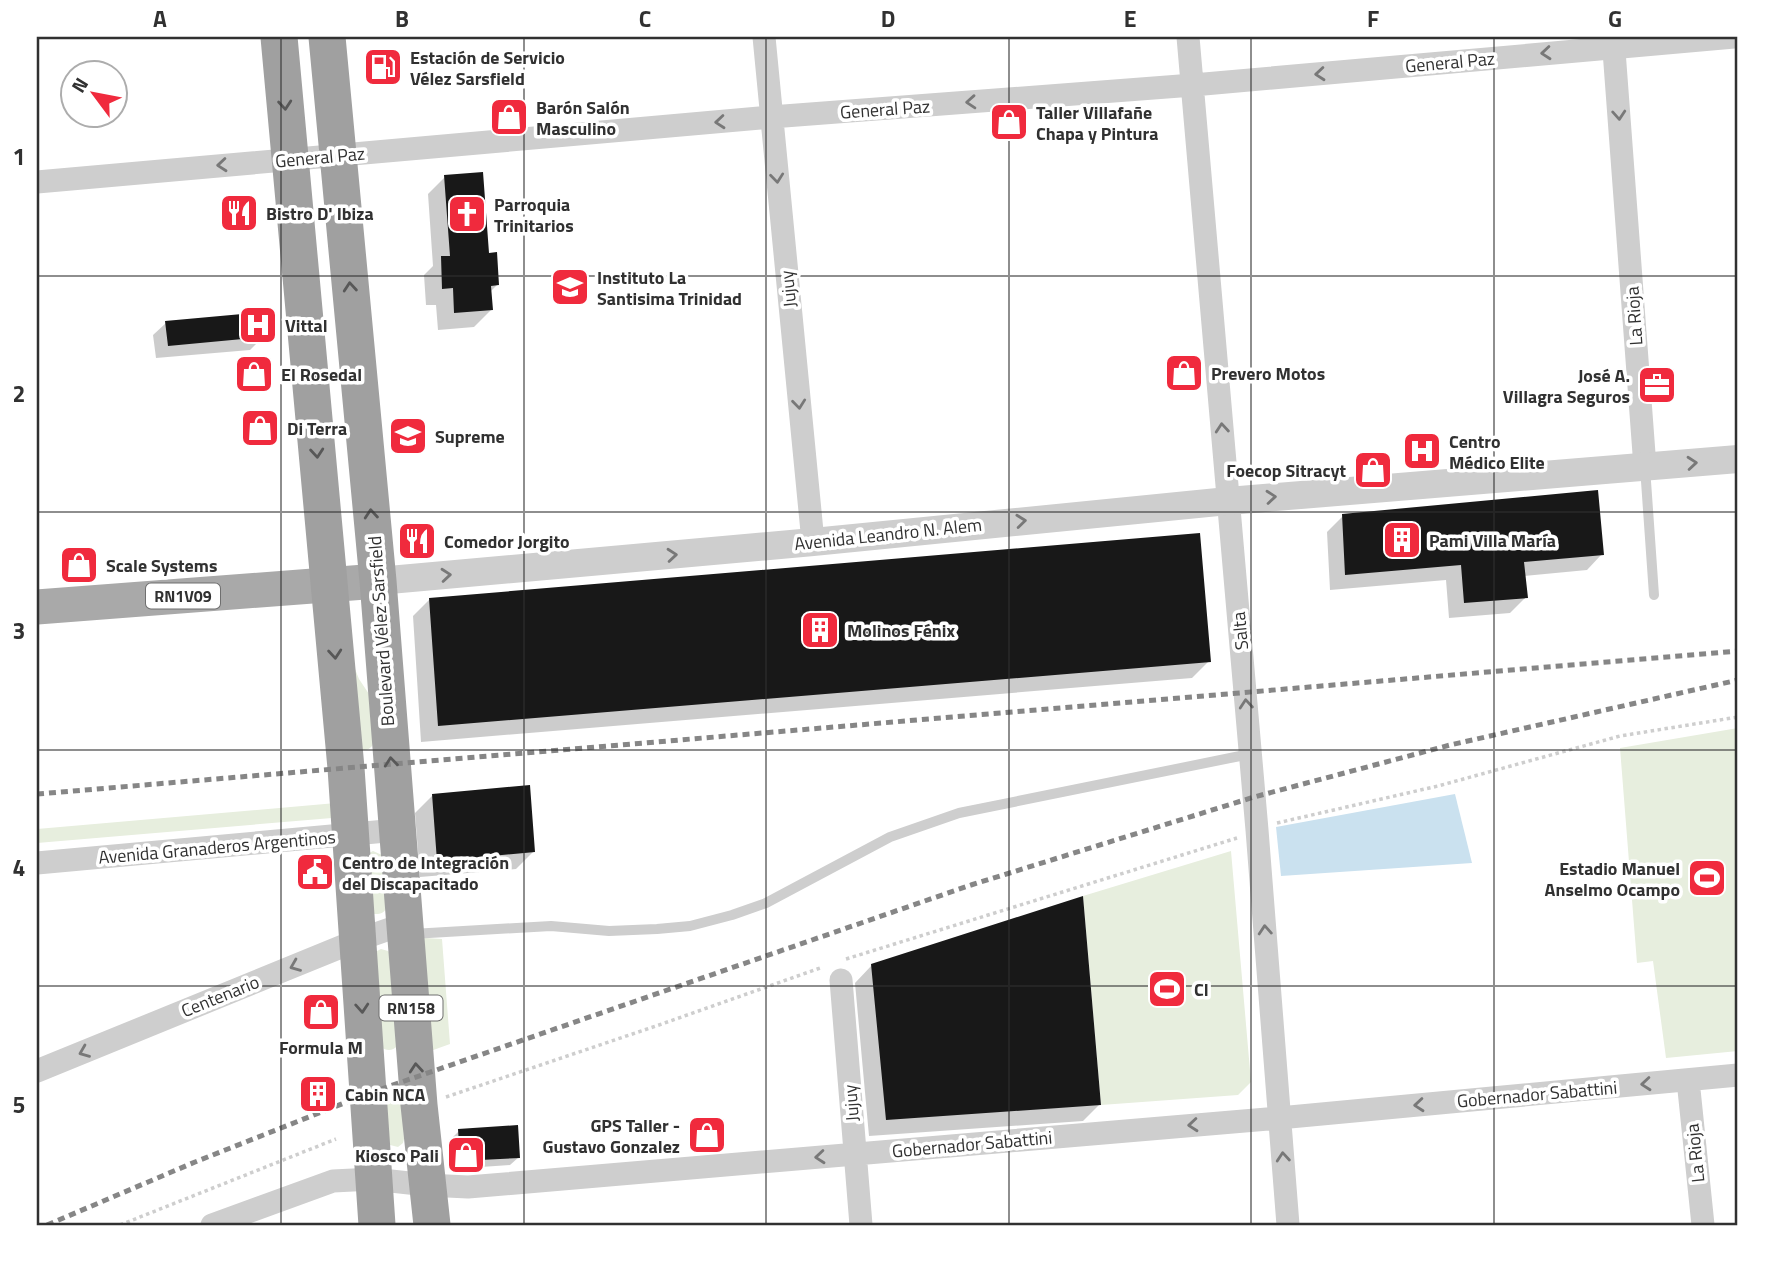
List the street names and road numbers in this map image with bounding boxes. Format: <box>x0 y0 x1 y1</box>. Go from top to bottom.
street label: General Paz <box>1404 45 1496 79</box>
street label: General Paz <box>839 92 931 126</box>
street label: General Paz <box>274 140 366 174</box>
street label: Jujuy <box>773 269 803 309</box>
street label: La Rioja <box>1618 286 1650 346</box>
street label: Avenida Leandro N. Alem <box>793 511 983 557</box>
street label: Boulevard Vélez Sarsfield <box>361 535 401 727</box>
road number: RN1V09 <box>146 583 220 608</box>
street label: Salta <box>1225 611 1255 651</box>
street label: Avenida Granaderos Argentinos <box>97 823 337 871</box>
street label: Centenario <box>177 968 263 1024</box>
road number: RN158 <box>380 996 442 1020</box>
street label: Gobernador Sabattini <box>1456 1074 1618 1114</box>
street label: Jujuy <box>836 1083 866 1122</box>
street label: La Rioja <box>1678 1122 1712 1184</box>
street label: Gobernador Sabattini <box>891 1124 1053 1164</box>

